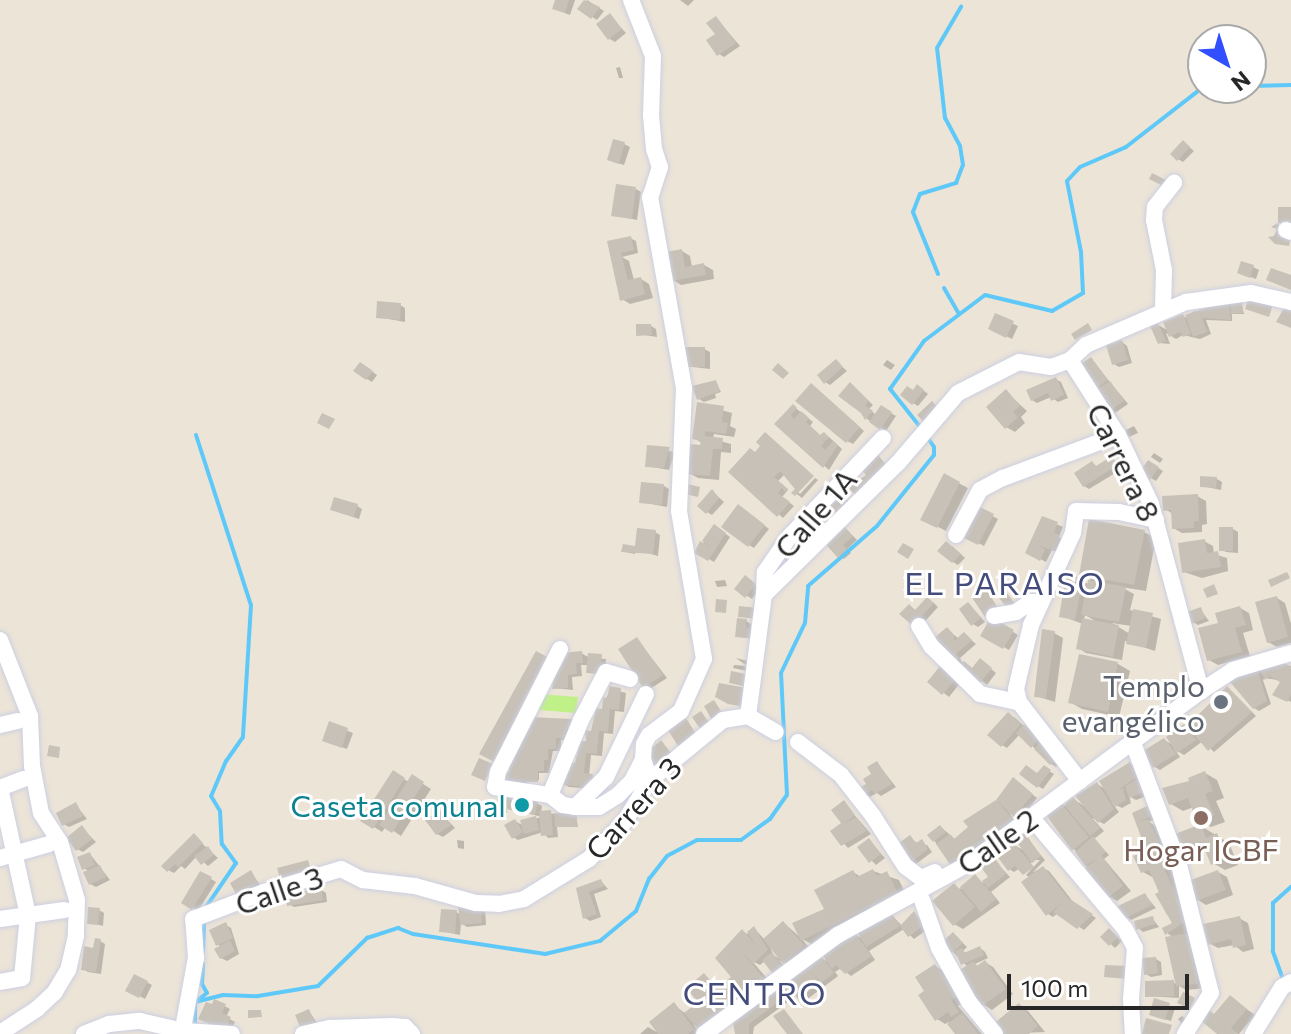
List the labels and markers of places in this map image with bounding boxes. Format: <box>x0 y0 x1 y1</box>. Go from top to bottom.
place label: Templo evangélico <box>1062 667 1205 738</box>
marker: Templo evangélico <box>1212 693 1230 711</box>
place label: Caseta comunal <box>291 787 506 823</box>
marker: Caseta comunal <box>513 796 531 814</box>
marker: Hogar ICBF <box>1192 809 1210 827</box>
place label: Hogar ICBF <box>1123 831 1279 867</box>

